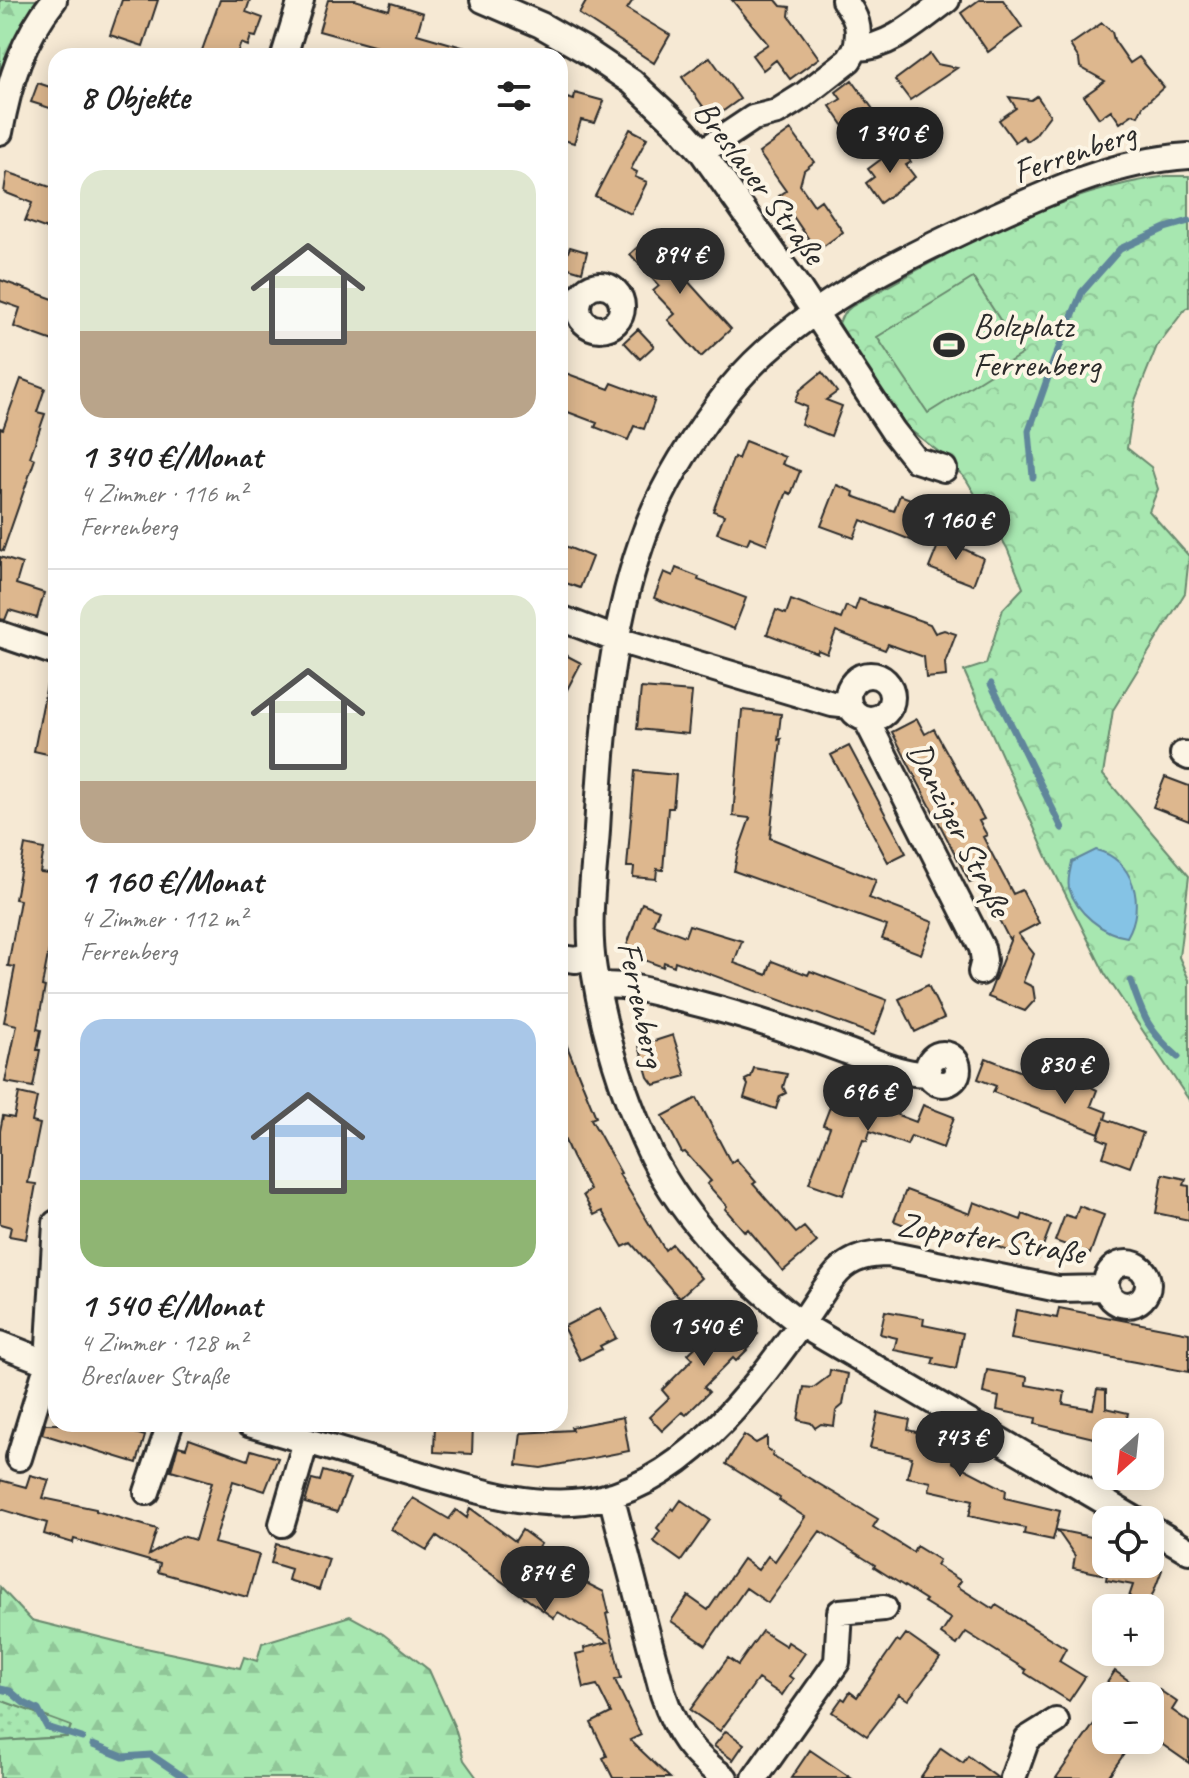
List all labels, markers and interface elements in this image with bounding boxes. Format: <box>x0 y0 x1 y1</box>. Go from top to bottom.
icon: filters <box>492 74 536 118</box>
text: 8 Objekte <box>80 75 190 118</box>
street label: Breslauer Straße <box>684 91 837 275</box>
pin: 1 340 € <box>816 107 964 175</box>
street label: Ferrenberg <box>1007 110 1143 193</box>
text: 1 340 € <box>854 116 926 149</box>
icon: home <box>236 222 380 366</box>
pin: 894 € <box>624 228 736 296</box>
text: 894 € <box>654 237 706 270</box>
place label: Bolzplatz Ferrenberg <box>973 304 1102 386</box>
sports icon: Bolzplatz Ferrenberg <box>932 328 966 362</box>
text: 1 340 €/Monat <box>80 434 262 477</box>
text: 4 Zimmer · 116 m² <box>80 477 246 510</box>
pin: 1 160 € <box>882 494 1030 562</box>
text: 1 160 € <box>920 503 992 536</box>
text: Ferrenberg <box>80 510 177 543</box>
icon: home <box>236 647 380 791</box>
street label: Danziger Straße <box>898 735 1024 926</box>
text: 1 160 €/Monat <box>80 859 263 902</box>
text: 4 Zimmer · 112 m² <box>80 902 246 935</box>
text: Ferrenberg <box>80 935 177 968</box>
street label: Ferrenberg <box>608 937 677 1072</box>
pin: 830 € <box>1009 1038 1121 1106</box>
text: 830 € <box>1038 1047 1092 1080</box>
pin: 696 € <box>812 1065 924 1133</box>
icon: home <box>236 1071 380 1215</box>
text: 696 € <box>841 1074 895 1107</box>
street label: Zoppoter Straße <box>894 1202 1090 1274</box>
text: 1 540 €/Monat <box>80 1283 262 1326</box>
pin: 1 540 € <box>630 1300 778 1368</box>
text: 1 540 € <box>669 1309 739 1342</box>
text: 4 Zimmer · 128 m² <box>80 1326 246 1359</box>
text: Breslauer Straße <box>80 1359 229 1392</box>
pin: 743 € <box>904 1411 1016 1479</box>
north arrow <box>1092 1418 1164 1490</box>
map controls <box>1092 1418 1164 1754</box>
text: 743 € <box>934 1420 987 1453</box>
button: locate <box>1092 1506 1164 1578</box>
pin: 874 € <box>489 1546 601 1614</box>
text: 874 € <box>519 1555 572 1588</box>
button: + <box>1092 1594 1164 1666</box>
button: − <box>1092 1682 1164 1754</box>

